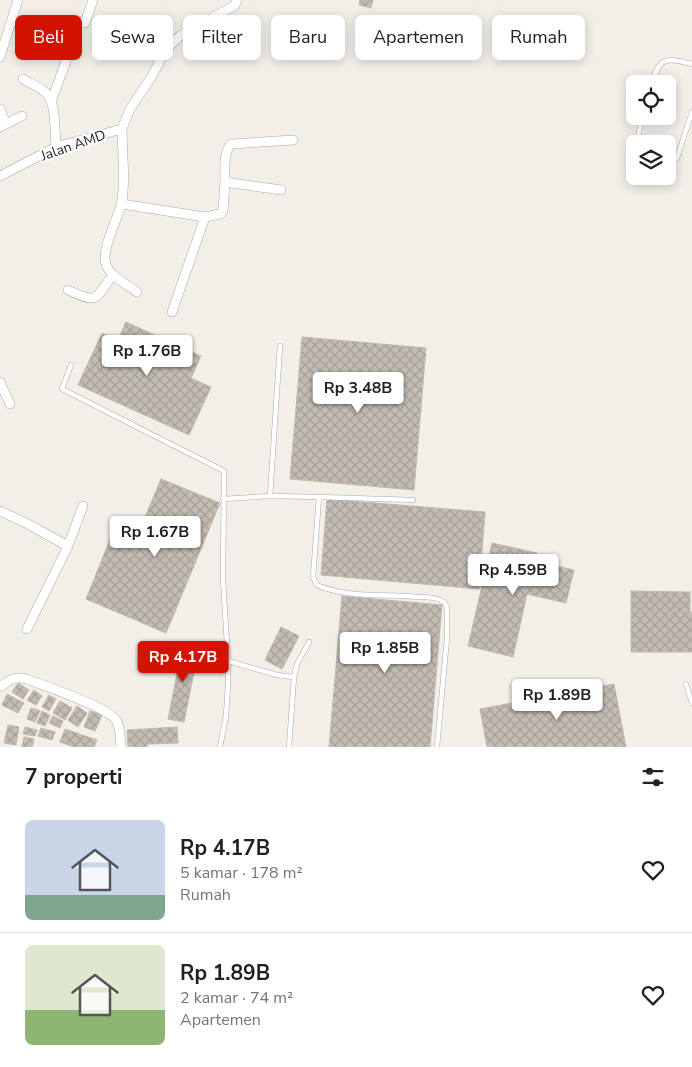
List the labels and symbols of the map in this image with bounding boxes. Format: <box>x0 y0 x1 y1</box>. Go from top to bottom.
street label: Jalan AMD <box>37 125 108 166</box>
pin: Rp 1.76B <box>95 334 199 377</box>
pin: Rp 3.48B <box>306 372 410 414</box>
pin: Rp 1.67B <box>103 516 207 558</box>
pin: Rp 4.59B <box>461 554 565 596</box>
pin: Rp 1.85B <box>333 632 437 674</box>
pin: Rp 4.17B <box>131 640 235 683</box>
pin: Rp 1.89B <box>505 678 609 721</box>

